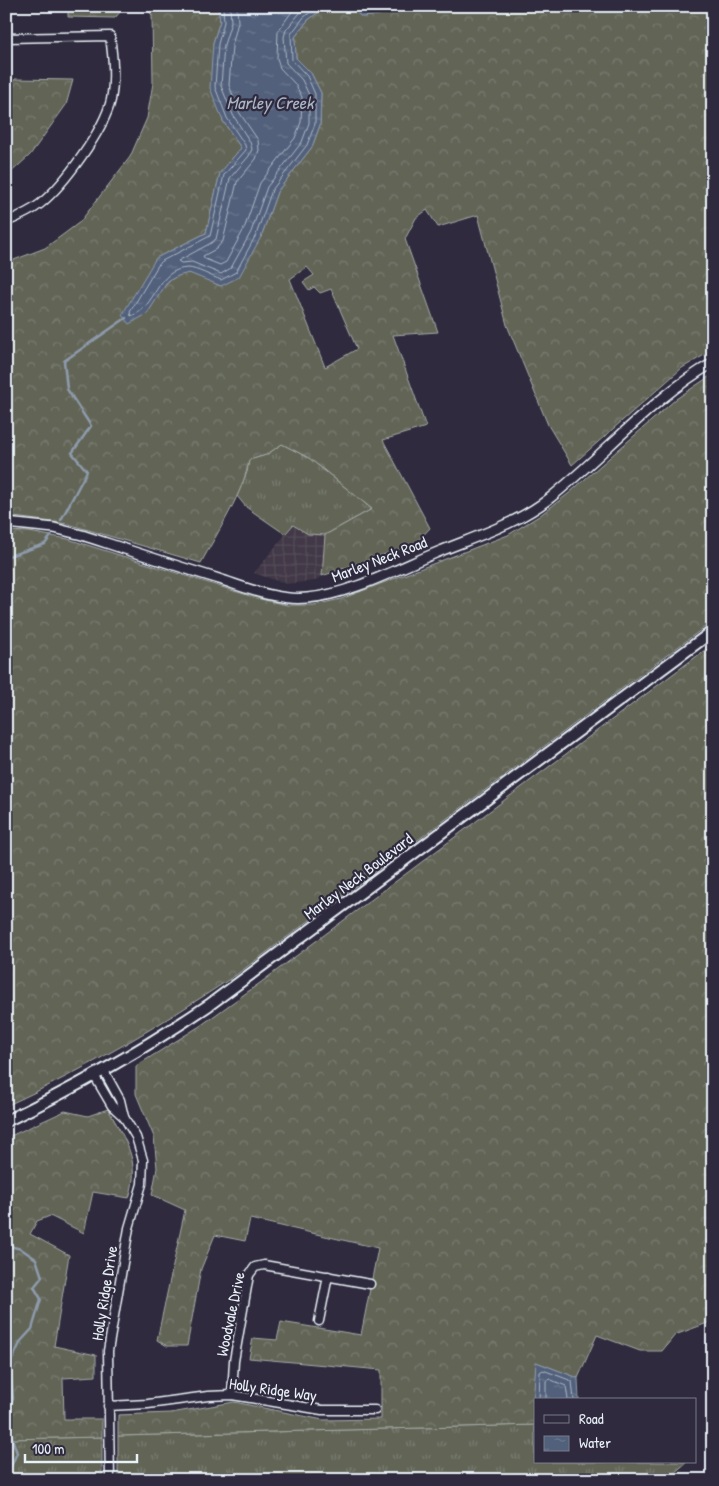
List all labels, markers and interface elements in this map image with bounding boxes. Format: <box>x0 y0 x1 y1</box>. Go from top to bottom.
water label: Marley Creek <box>227 90 315 115</box>
street label: Marley Neck Road <box>328 531 430 587</box>
street label: Marley Neck Boulevard <box>299 828 417 924</box>
street label: Holly Ridge Drive <box>86 1243 122 1342</box>
street label: Woodvale Drive <box>210 1269 250 1358</box>
street label: Holly Ridge Way <box>228 1372 319 1406</box>
legend <box>534 1398 696 1464</box>
text: Road <box>579 1408 604 1429</box>
scale bar <box>25 1431 138 1463</box>
text: Water <box>579 1432 611 1453</box>
text: 100 m <box>32 1438 65 1459</box>

